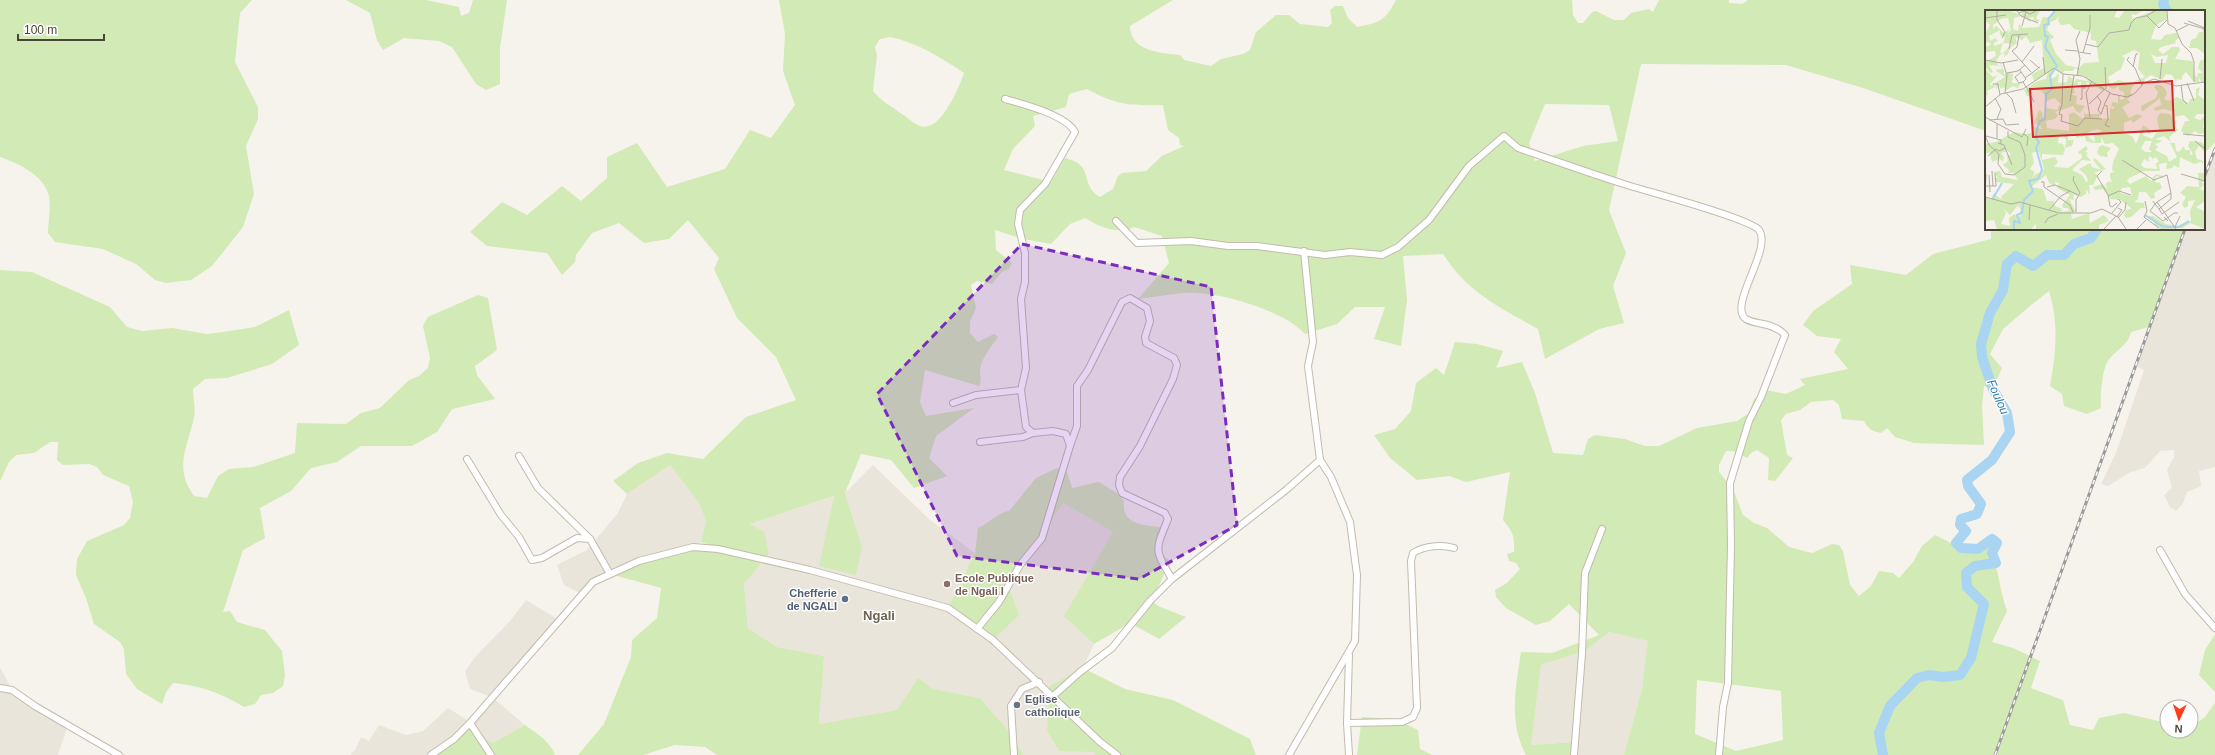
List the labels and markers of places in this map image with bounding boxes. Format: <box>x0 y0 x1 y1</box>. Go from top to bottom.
place label: Ecole Publique de Ngali I <box>955 572 1034 597</box>
marker: Ecole Publique de Ngali I <box>942 579 952 589</box>
place label: Chefferie de NGALI <box>787 587 837 612</box>
marker: Chefferie de NGALI <box>840 594 850 604</box>
place label: Eglise catholique <box>1025 693 1080 718</box>
marker: Eglise catholique <box>1012 700 1022 710</box>

